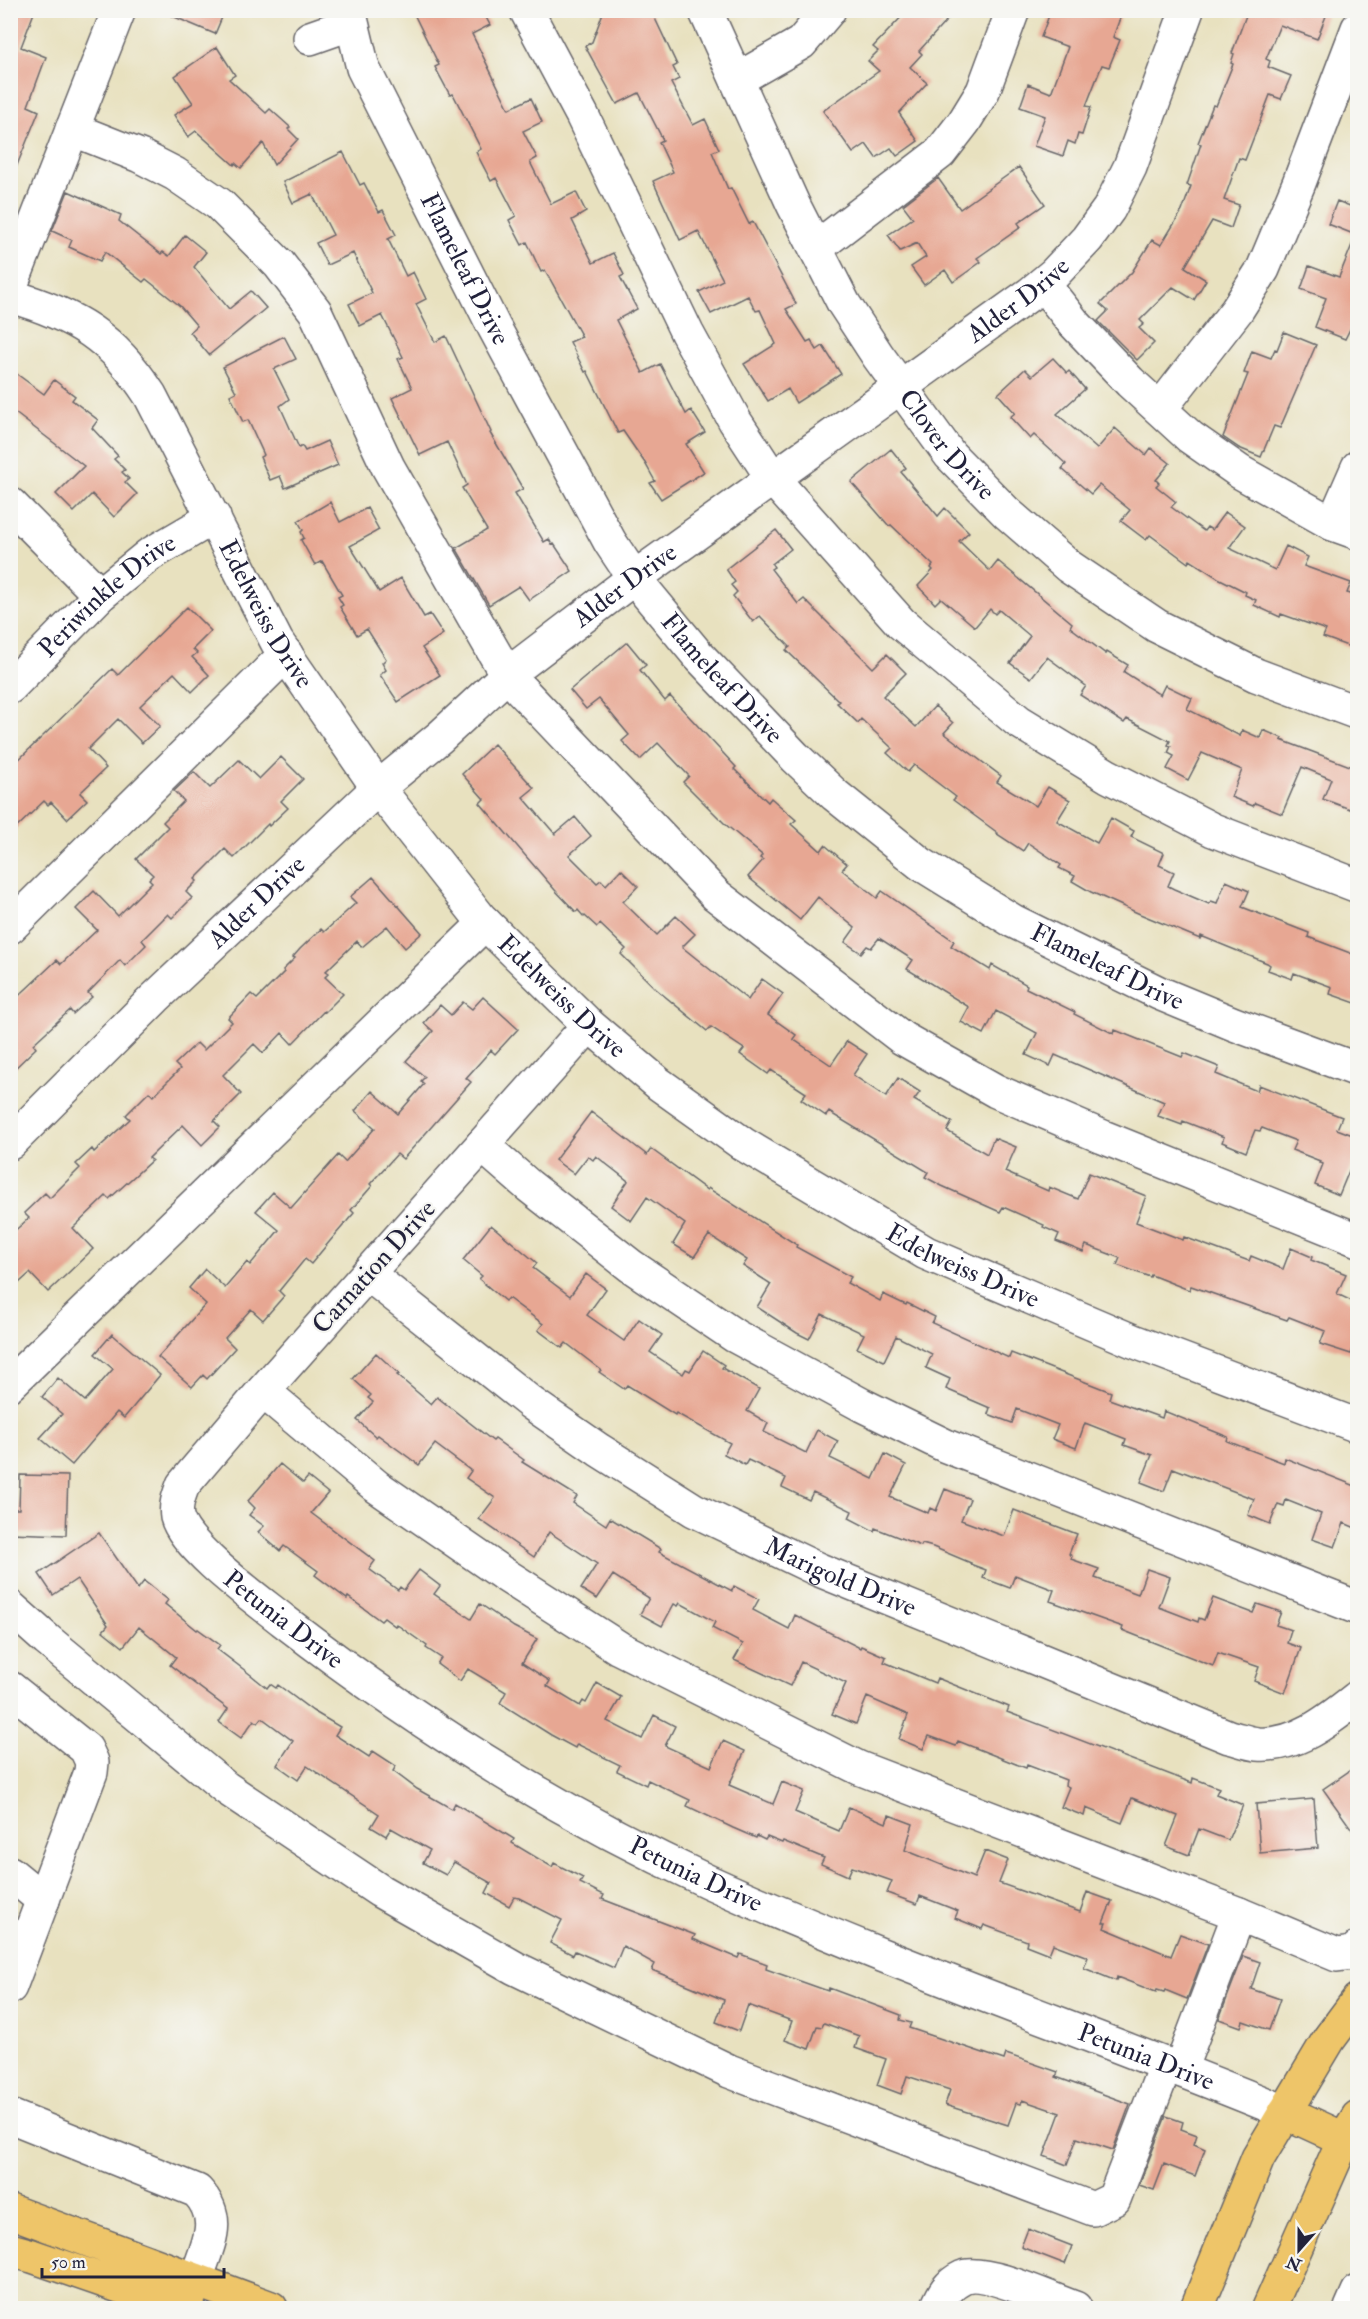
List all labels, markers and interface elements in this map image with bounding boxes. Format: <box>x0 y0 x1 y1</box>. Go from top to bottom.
street label: Flameleaf Drive <box>413 188 517 351</box>
street label: Alder Drive <box>960 251 1077 351</box>
street label: Clover Drive <box>892 383 1002 507</box>
street label: Periwinkle Drive <box>32 527 182 664</box>
street label: Edelweiss Drive <box>211 535 320 695</box>
street label: Alder Drive <box>566 536 683 635</box>
street label: Flameleaf Drive <box>654 607 790 751</box>
street label: Alder Drive <box>201 849 312 956</box>
street label: Flameleaf Drive <box>1025 916 1189 1018</box>
street label: Edelweiss Drive <box>491 928 633 1065</box>
street label: Carnation Drive <box>305 1193 443 1341</box>
street label: Edelweiss Drive <box>880 1217 1044 1315</box>
street label: Marigold Drive <box>759 1530 921 1624</box>
street label: Petunia Drive <box>217 1563 350 1676</box>
street label: Petunia Drive <box>624 1830 767 1920</box>
street label: Petunia Drive <box>1073 2016 1219 2098</box>
north arrow <box>1269 2220 1329 2280</box>
scale bar <box>42 2241 224 2279</box>
text: 50 m <box>51 2251 86 2274</box>
text: N <box>1283 2251 1305 2275</box>

